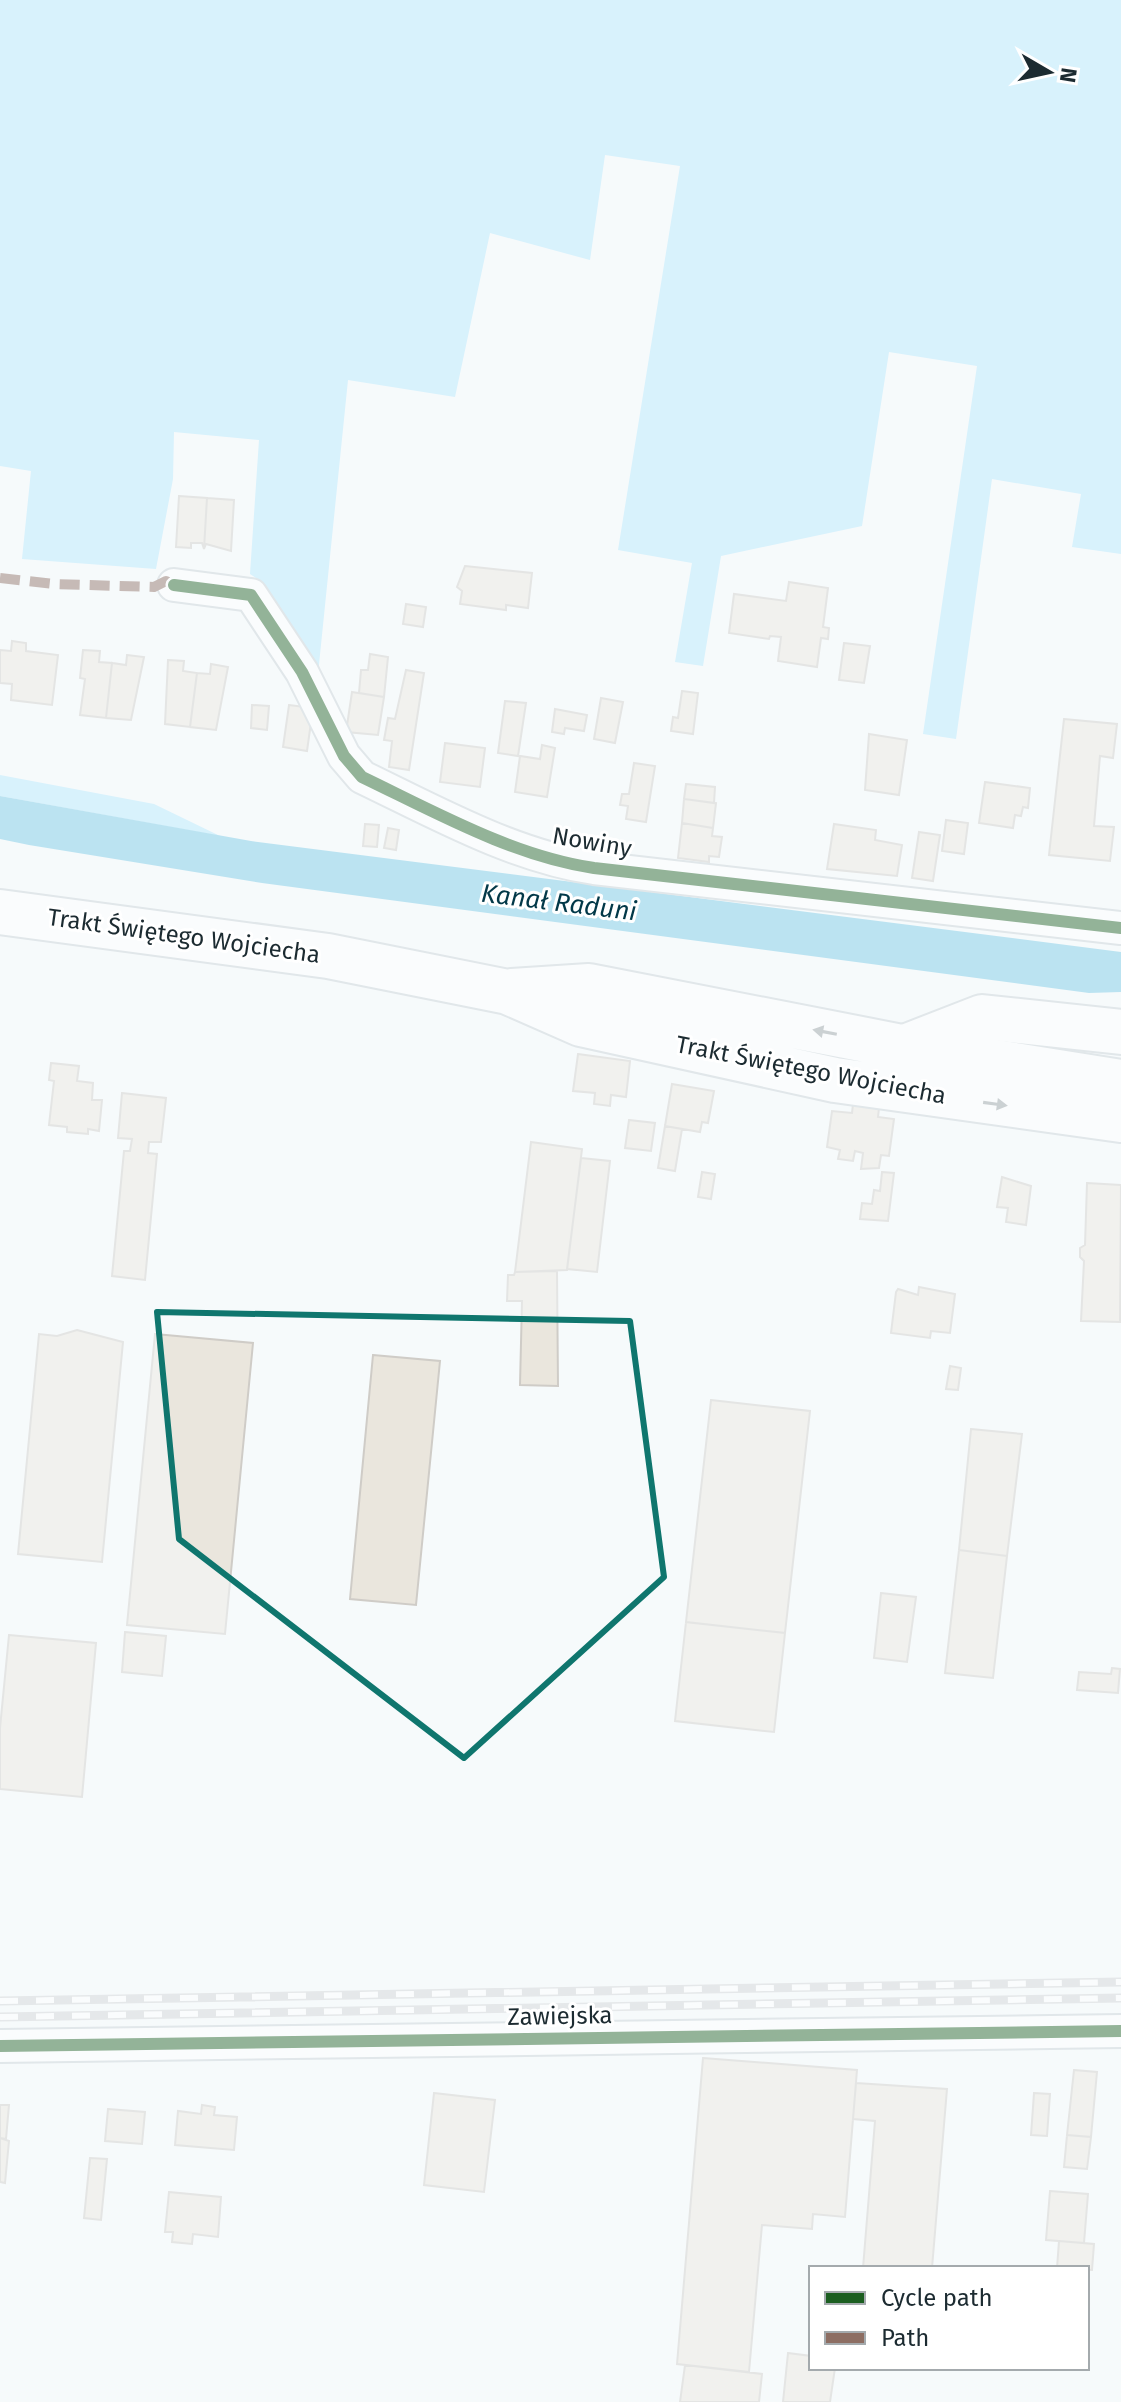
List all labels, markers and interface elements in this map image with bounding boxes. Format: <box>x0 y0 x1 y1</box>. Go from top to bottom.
north arrow <box>1009 32 1089 112</box>
text: N <box>1054 66 1083 84</box>
street label: Nowiny <box>550 821 634 863</box>
water label: Kanał Raduni <box>479 878 638 927</box>
street label: Trakt Świętego Wojciecha <box>46 902 322 969</box>
one-way arrow <box>812 1025 837 1037</box>
street label: Trakt Świętego Wojciecha <box>673 1029 949 1110</box>
one-way arrow <box>983 1098 1008 1111</box>
street label: Zawiejska <box>507 2001 613 2031</box>
legend <box>809 2266 1089 2370</box>
text: Cycle path <box>881 2284 993 2312</box>
text: Path <box>881 2324 929 2352</box>

